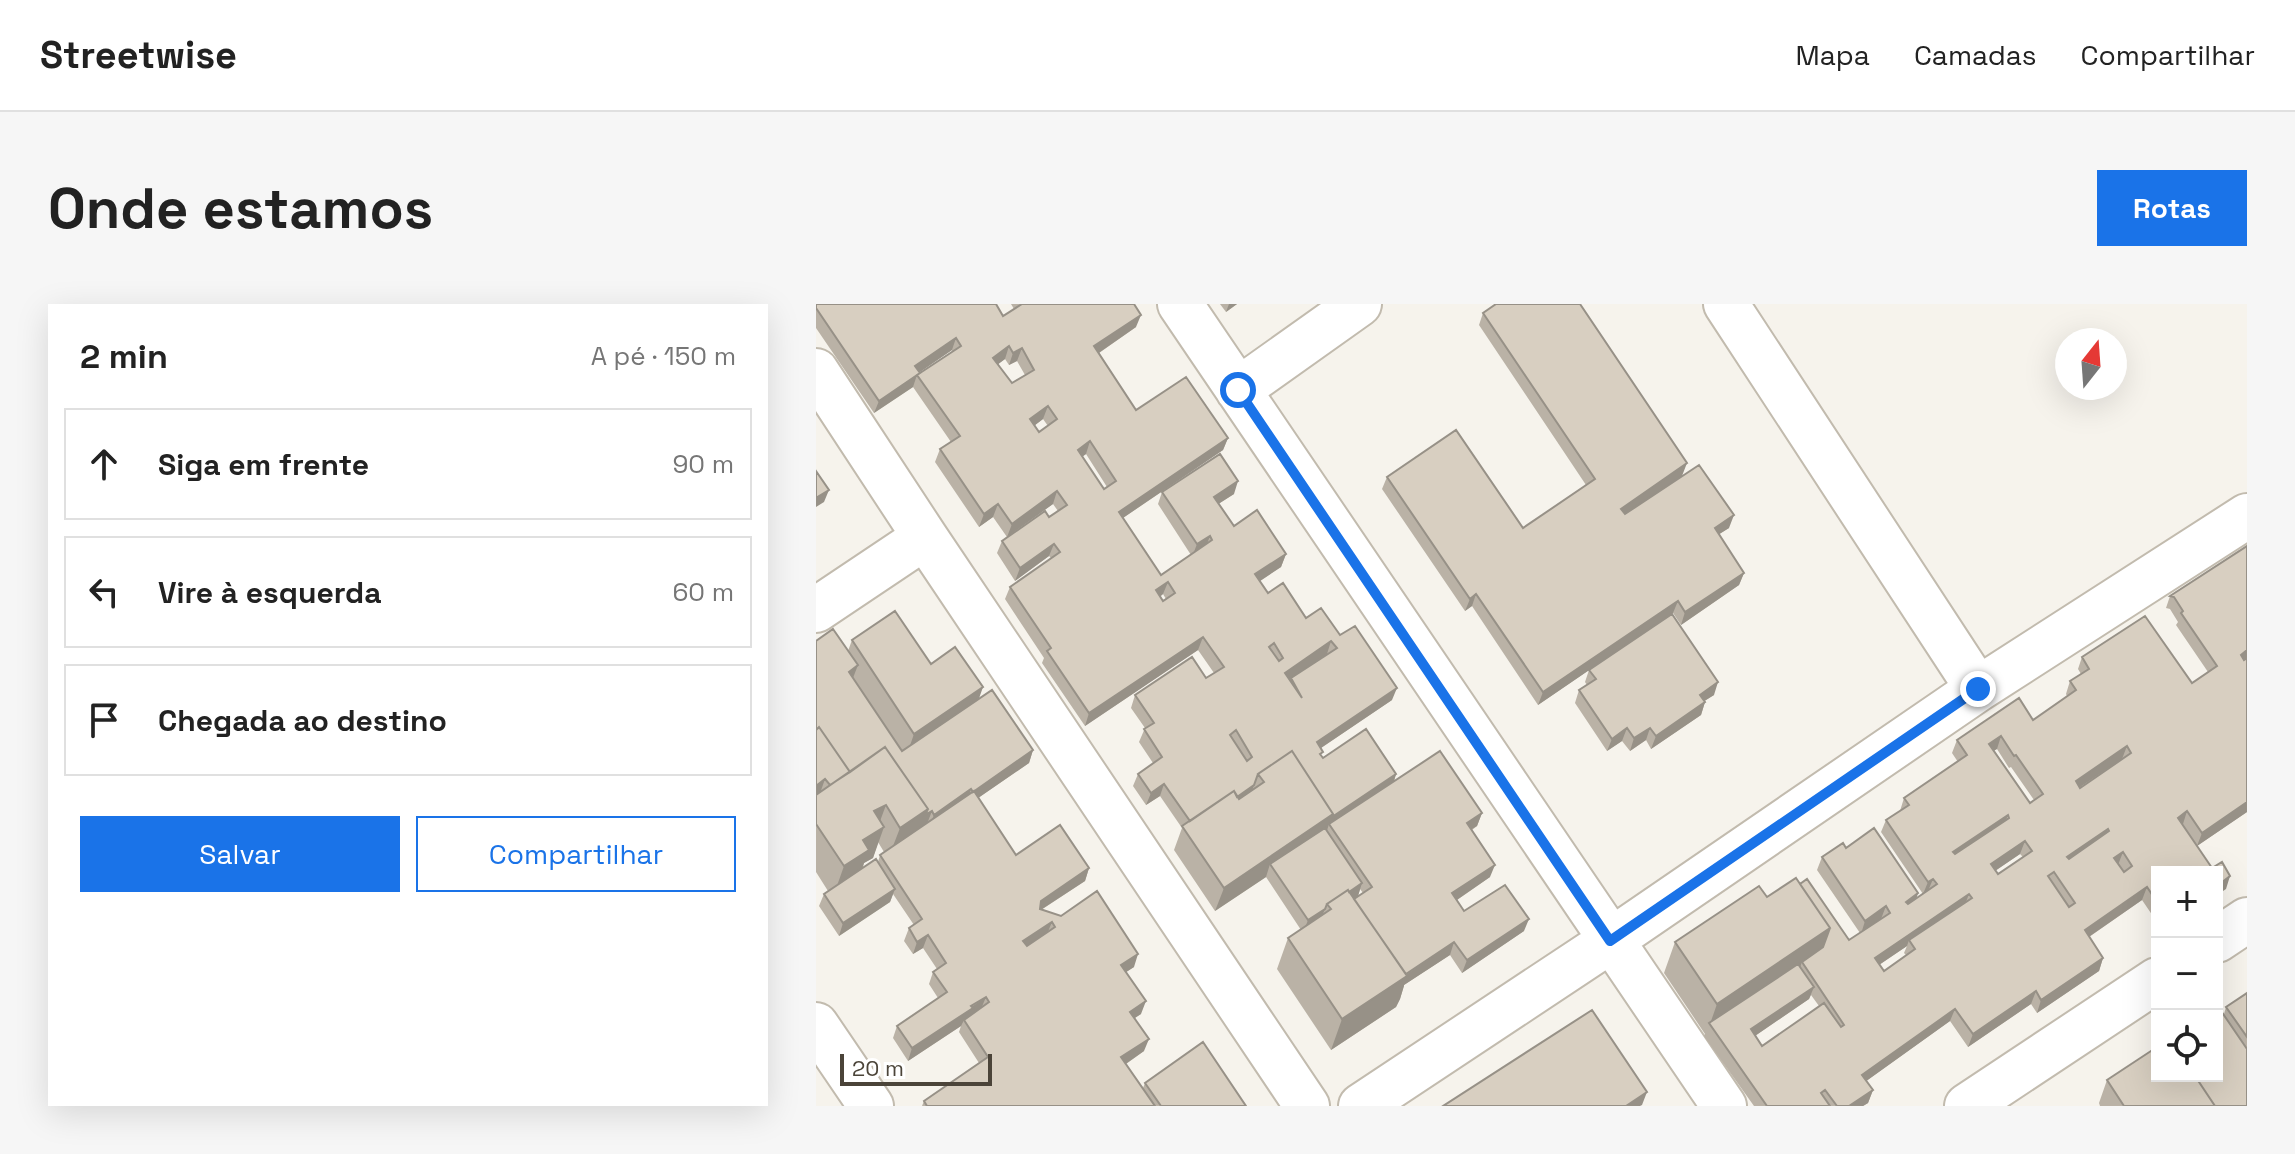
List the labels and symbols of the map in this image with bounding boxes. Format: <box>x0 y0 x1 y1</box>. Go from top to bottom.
north arrow <box>2055 328 2127 400</box>
route start <box>1220 372 1256 408</box>
route end <box>1960 671 1996 707</box>
scale bar <box>840 1050 992 1086</box>

